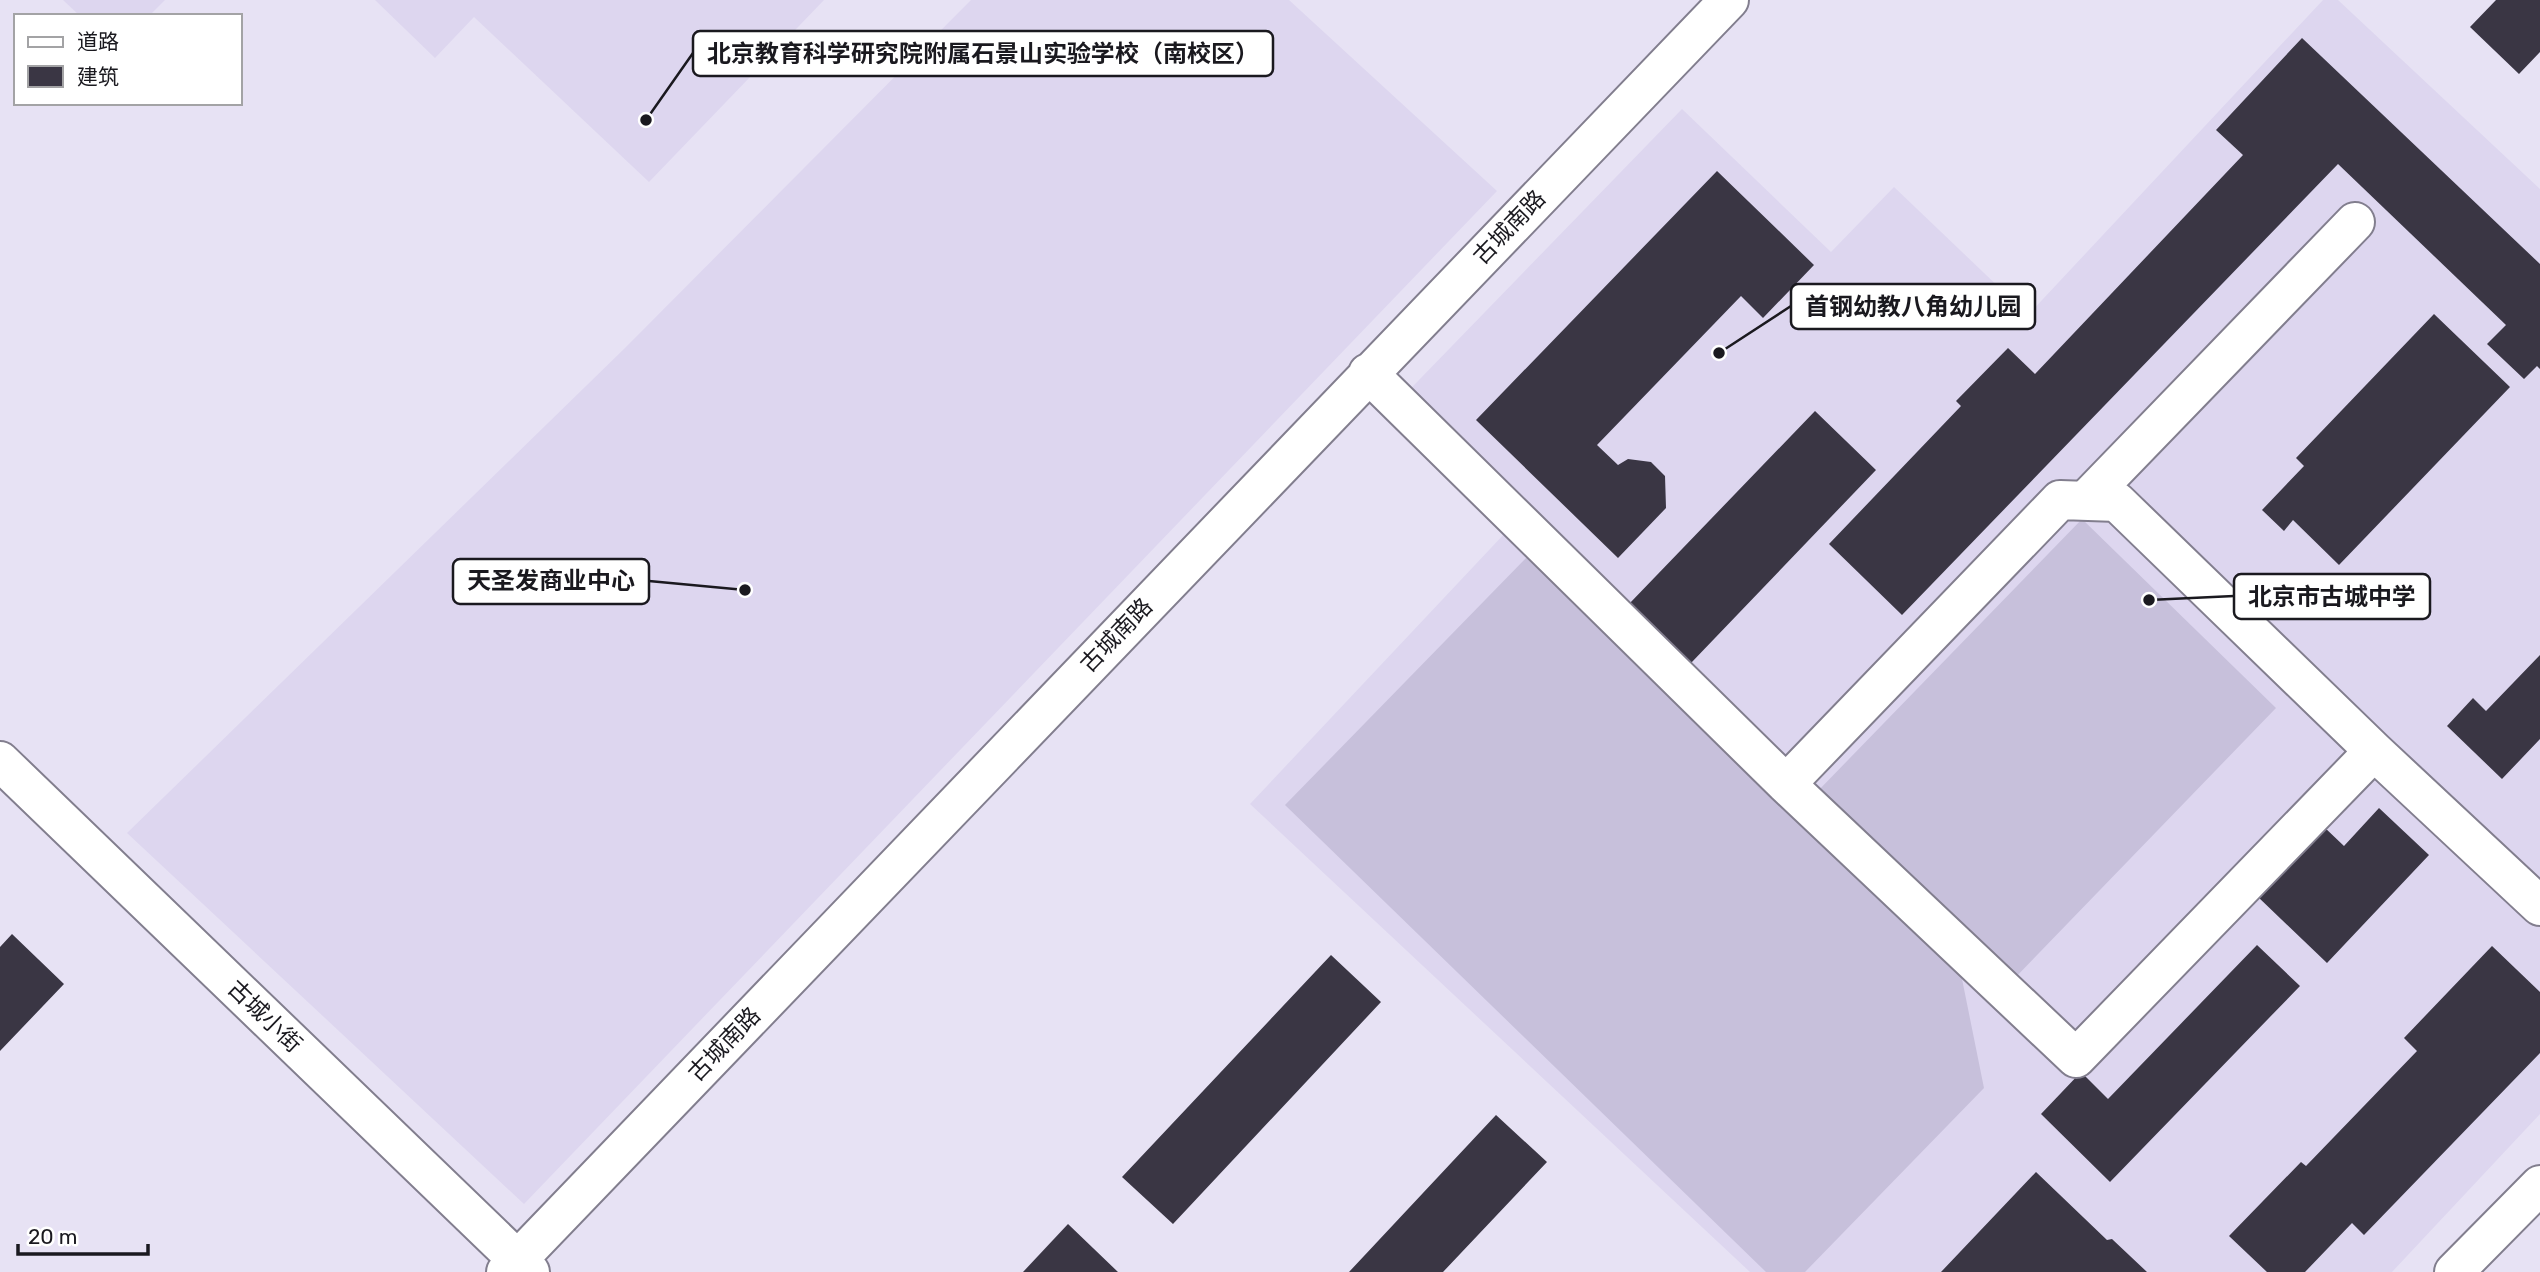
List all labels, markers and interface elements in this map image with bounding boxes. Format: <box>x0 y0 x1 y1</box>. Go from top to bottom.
legend <box>14 14 242 105</box>
text: 道路 <box>77 29 119 54</box>
callout: 北京教育科学研究院附属石景山实验学校（南校区） <box>693 31 1273 76</box>
text: 北京教育科学研究院附属石景山实验学校（南校区） <box>707 40 1259 68</box>
text: 建筑 <box>77 64 119 89</box>
street label: 古城南路 <box>1467 184 1551 270</box>
callout: 首钢幼教八角幼儿园 <box>1791 284 2035 329</box>
text: 首钢幼教八角幼儿园 <box>1805 293 2021 321</box>
callout: 天圣发商业中心 <box>453 559 649 604</box>
text: 天圣发商业中心 <box>467 567 635 595</box>
callout: 北京市古城中学 <box>2234 574 2430 619</box>
text: 北京市古城中学 <box>2248 583 2416 611</box>
street label: 古城南路 <box>1074 592 1158 678</box>
street label: 古城小街 <box>222 974 308 1058</box>
street label: 古城南路 <box>682 1001 766 1087</box>
scale bar <box>18 1212 147 1256</box>
text: 20 m <box>28 1224 77 1249</box>

